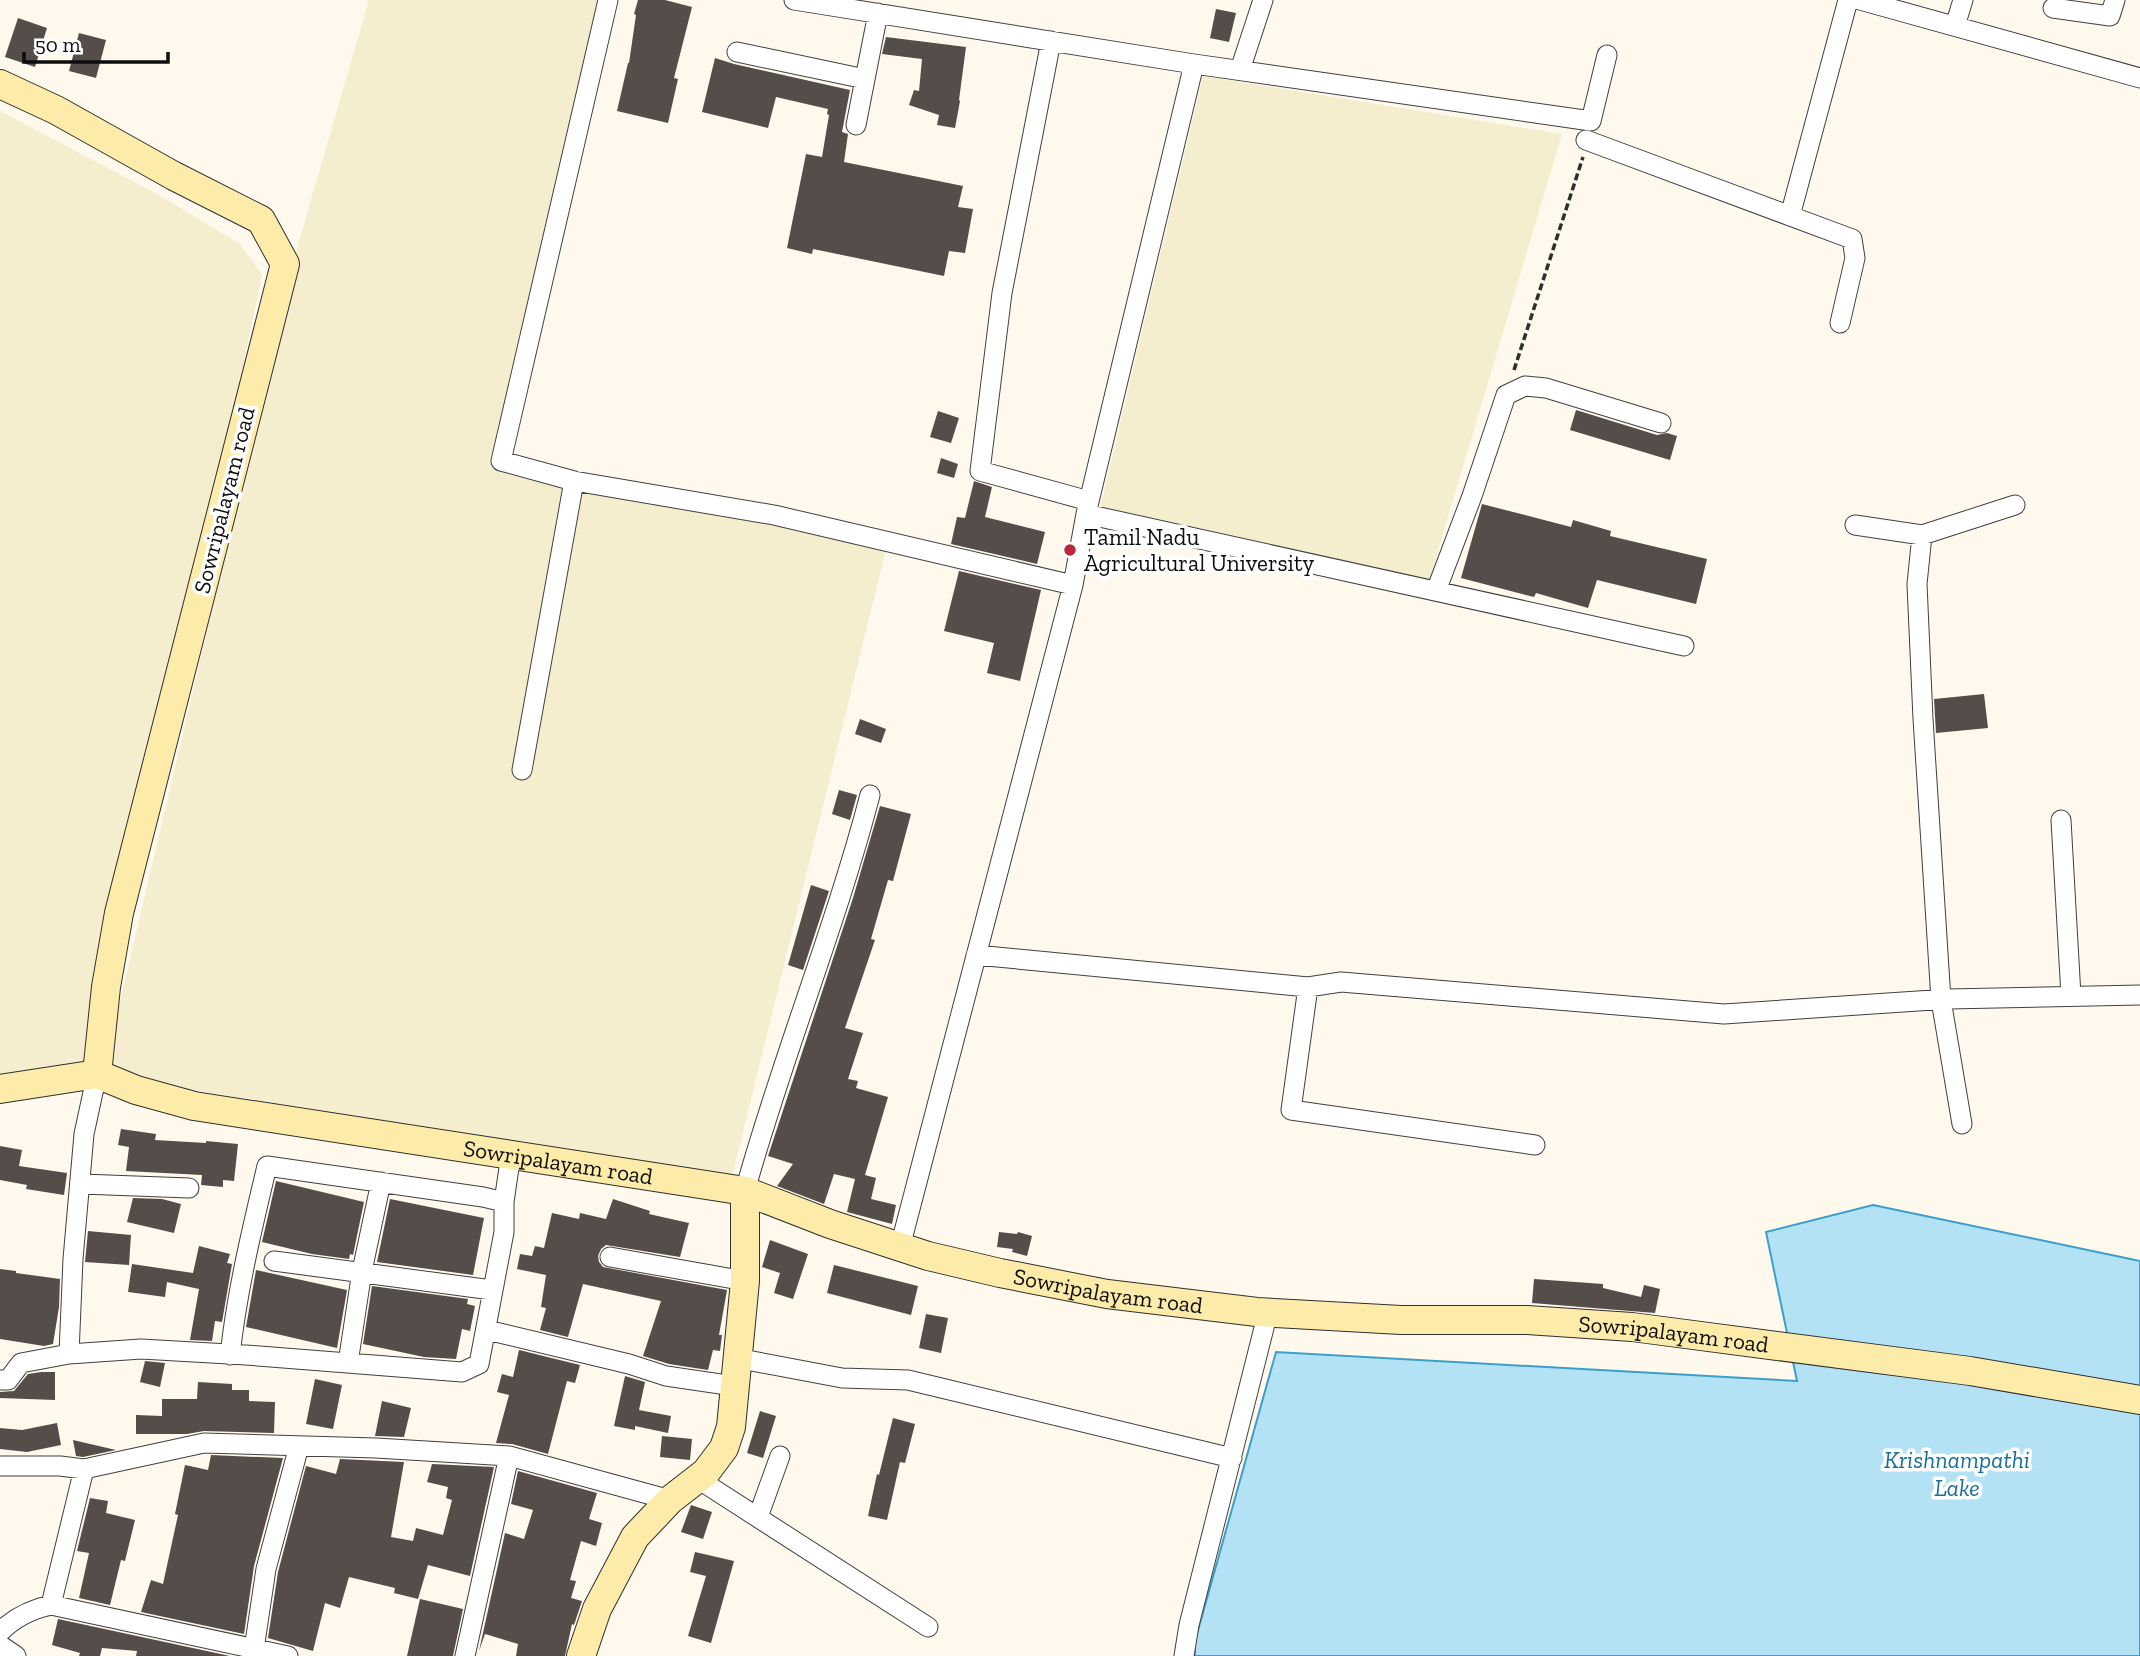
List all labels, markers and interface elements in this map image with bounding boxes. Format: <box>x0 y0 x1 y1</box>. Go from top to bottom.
scale bar <box>24 21 168 65</box>
text: 50 m <box>35 32 81 57</box>
street label: Sowripalayam road <box>187 404 261 596</box>
place label: Tamil Nadu Agricultural University <box>1084 523 1315 577</box>
marker: Tamil Nadu Agricultural University <box>1062 542 1078 558</box>
street label: Sowripalayam road <box>462 1134 655 1191</box>
street label: Sowripalayam road <box>1011 1262 1205 1319</box>
street label: Sowripalayam road <box>1578 1309 1771 1359</box>
water label: Krishnampathi Lake <box>1884 1445 2030 1502</box>

